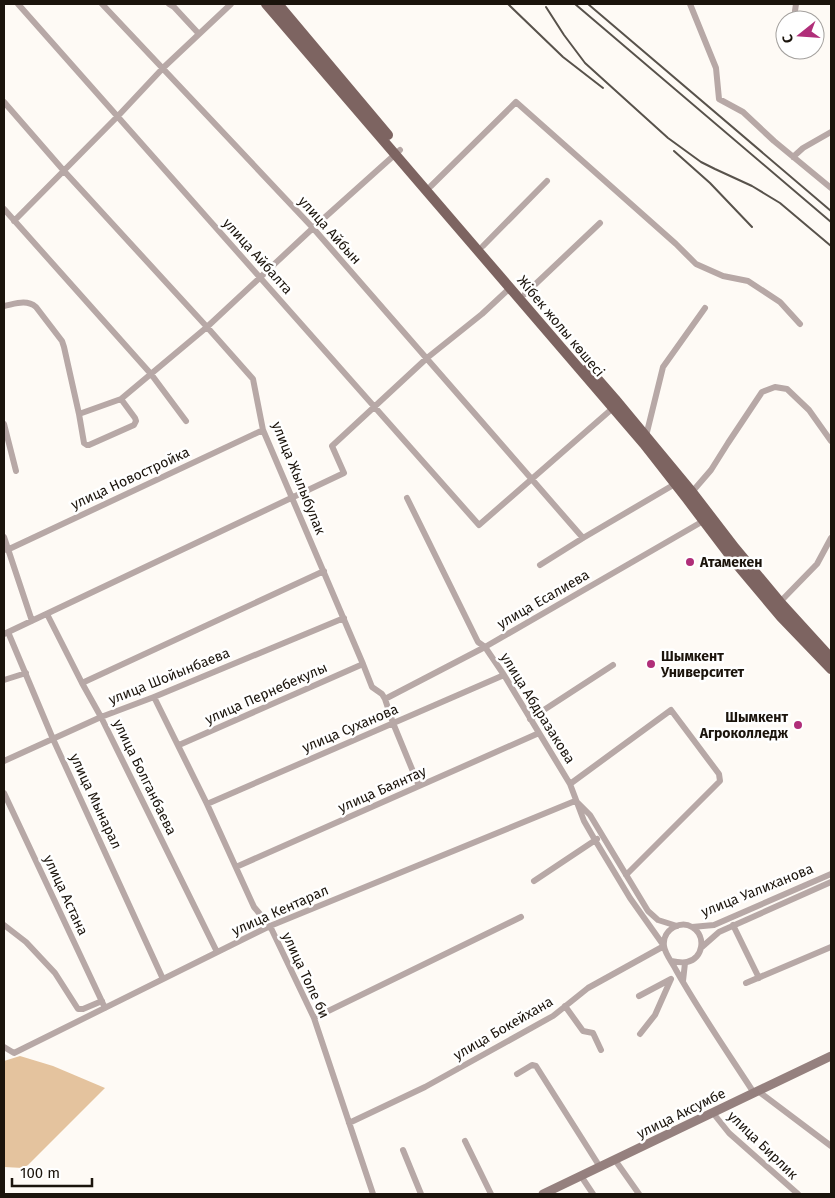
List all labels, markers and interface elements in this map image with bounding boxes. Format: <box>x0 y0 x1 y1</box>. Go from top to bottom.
north arrow <box>775 10 825 60</box>
text: С <box>779 32 797 45</box>
street label: улица Айбын <box>295 193 365 268</box>
street label: улица Айбалта <box>219 215 296 298</box>
street label: Жібек жолы көшесі <box>513 272 608 380</box>
street label: улица Жылыбулак <box>268 419 329 538</box>
street label: улица Новостройка <box>68 443 192 513</box>
place label: Атамекен <box>699 554 762 571</box>
marker: Атамекен <box>684 556 696 568</box>
street label: улица Есалиева <box>494 566 592 633</box>
street label: улица Шойынбаева <box>106 644 232 709</box>
place label: Шымкент Университет <box>660 648 745 681</box>
street label: улица Абдразакова <box>497 650 579 767</box>
marker: Шымкент Университет <box>645 658 657 670</box>
street label: улица Пернебекулы <box>202 659 330 728</box>
street label: улица Суханова <box>300 701 401 756</box>
place label: Шымкент Агроколледж <box>699 709 788 742</box>
street label: улица Болганбаева <box>109 716 180 838</box>
marker: Шымкент Агроколледж <box>792 719 804 731</box>
street label: улица Мынарал <box>66 751 125 852</box>
street label: улица Баянтау <box>336 762 429 816</box>
street label: улица Астана <box>40 852 92 938</box>
street label: улица Уалиханова <box>699 860 816 921</box>
street label: улица Кентарал <box>229 882 331 939</box>
street label: улица Толе би <box>278 929 333 1021</box>
street label: улица Бокейхана <box>450 993 556 1064</box>
street label: улица Аксумбе <box>634 1085 728 1142</box>
street label: улица Бирлик <box>724 1108 802 1184</box>
scale bar <box>12 1156 92 1188</box>
text: 100 m <box>20 1164 60 1182</box>

